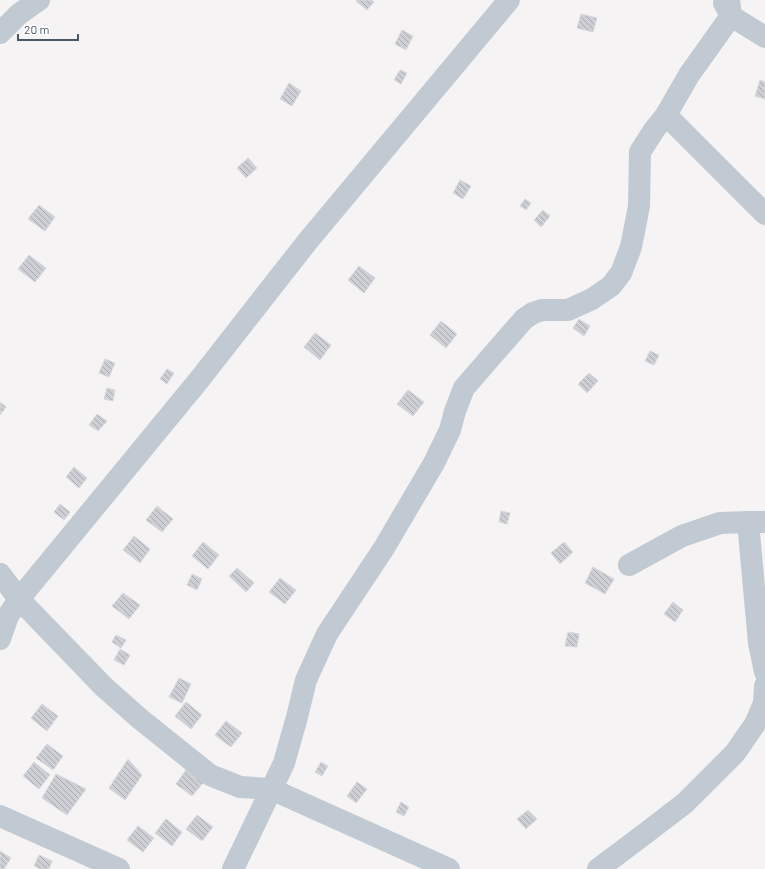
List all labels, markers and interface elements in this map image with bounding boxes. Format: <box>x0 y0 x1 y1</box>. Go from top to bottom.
scale bar <box>18 16 78 42</box>
text: 20 m <box>24 22 50 36</box>

